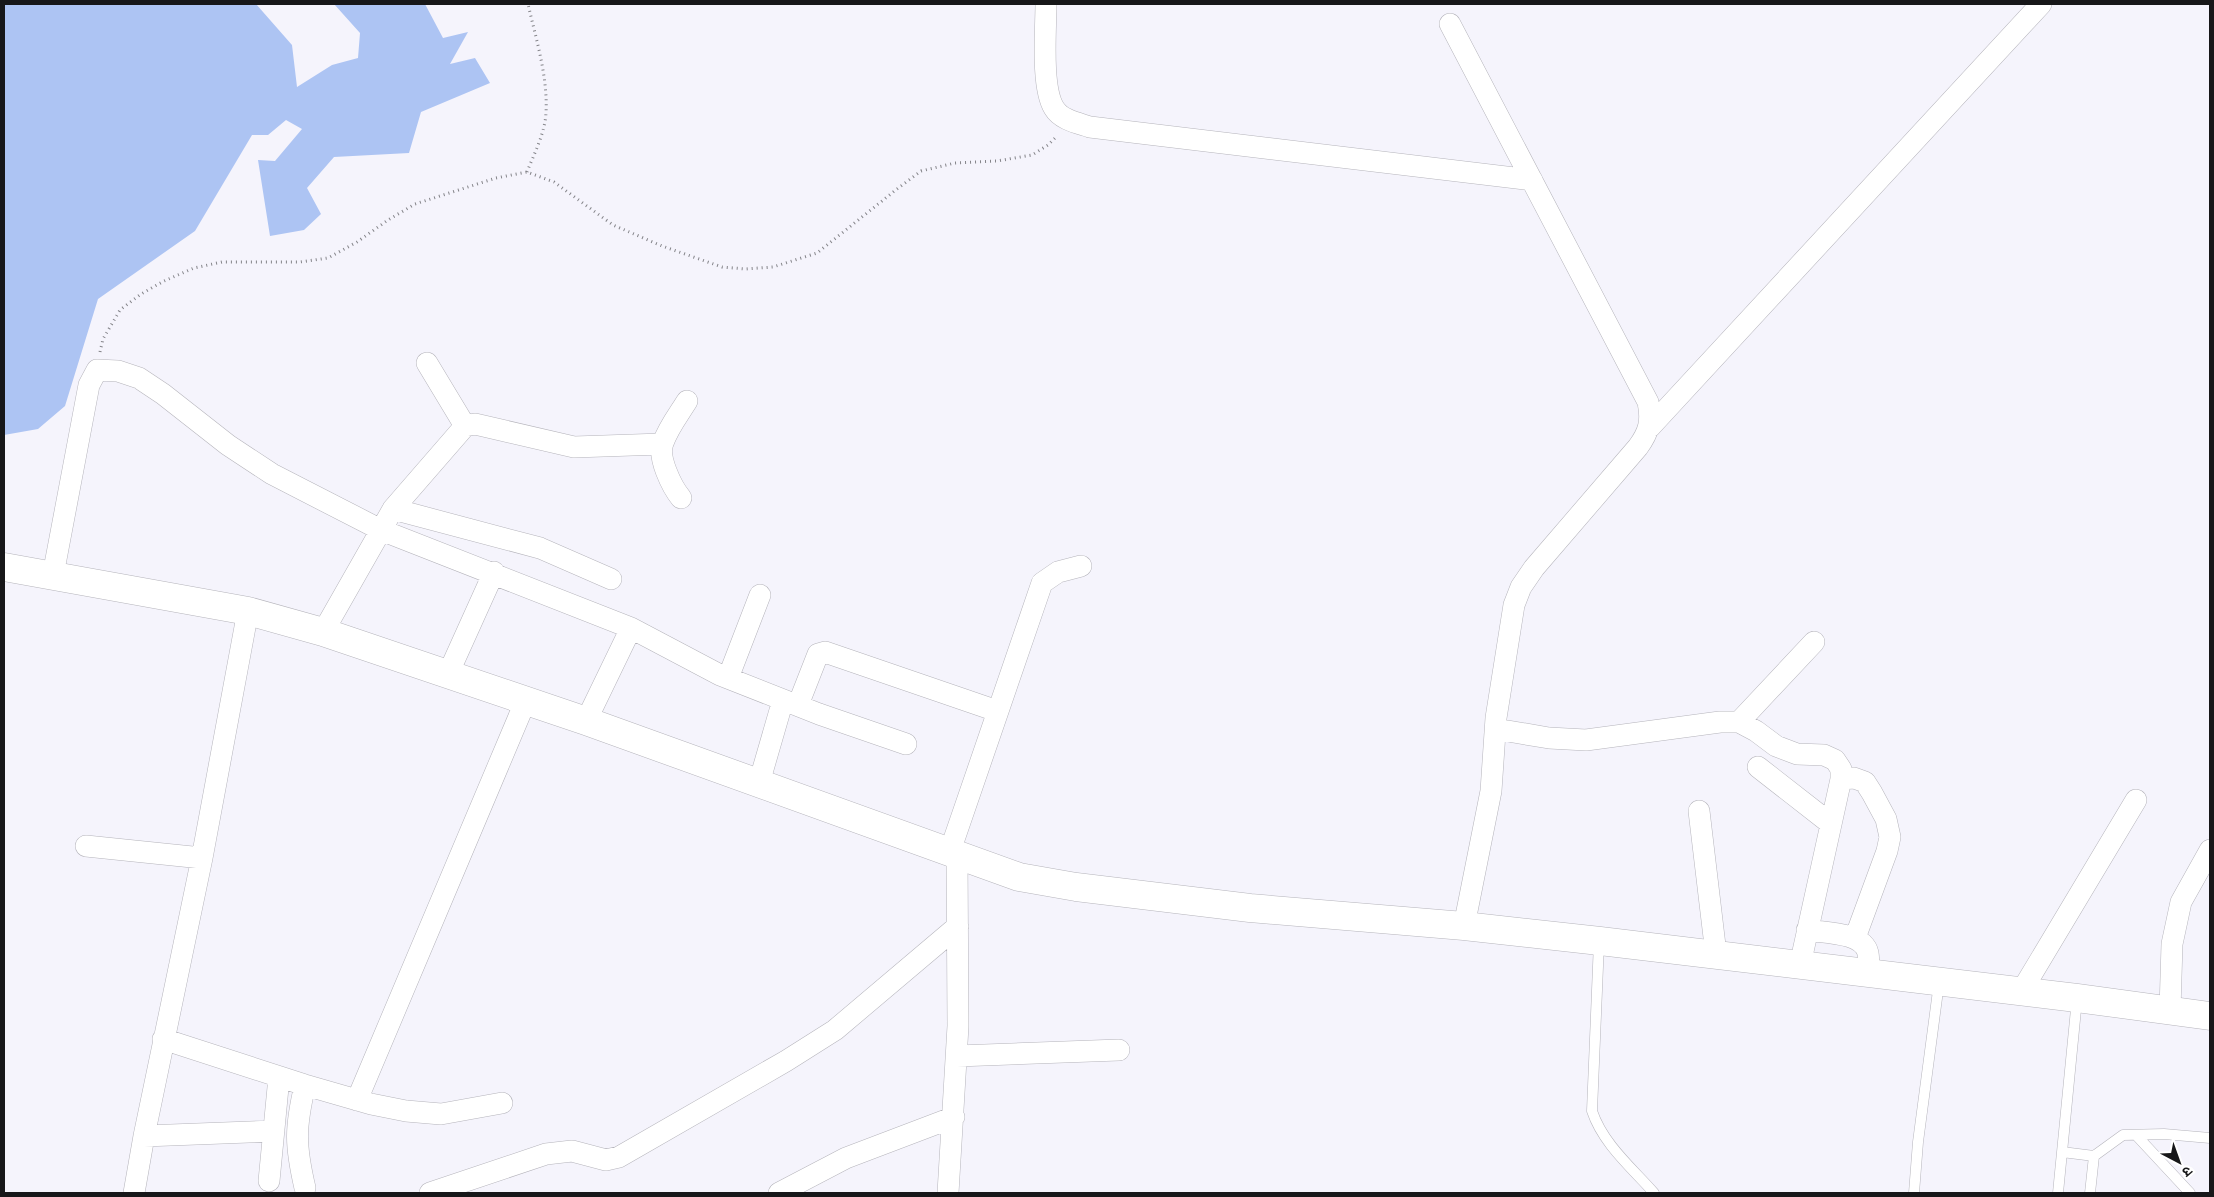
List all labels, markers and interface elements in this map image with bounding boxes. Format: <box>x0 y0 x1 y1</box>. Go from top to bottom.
north arrow <box>2154 1137 2204 1187</box>
text: उ <box>2178 1162 2197 1182</box>

